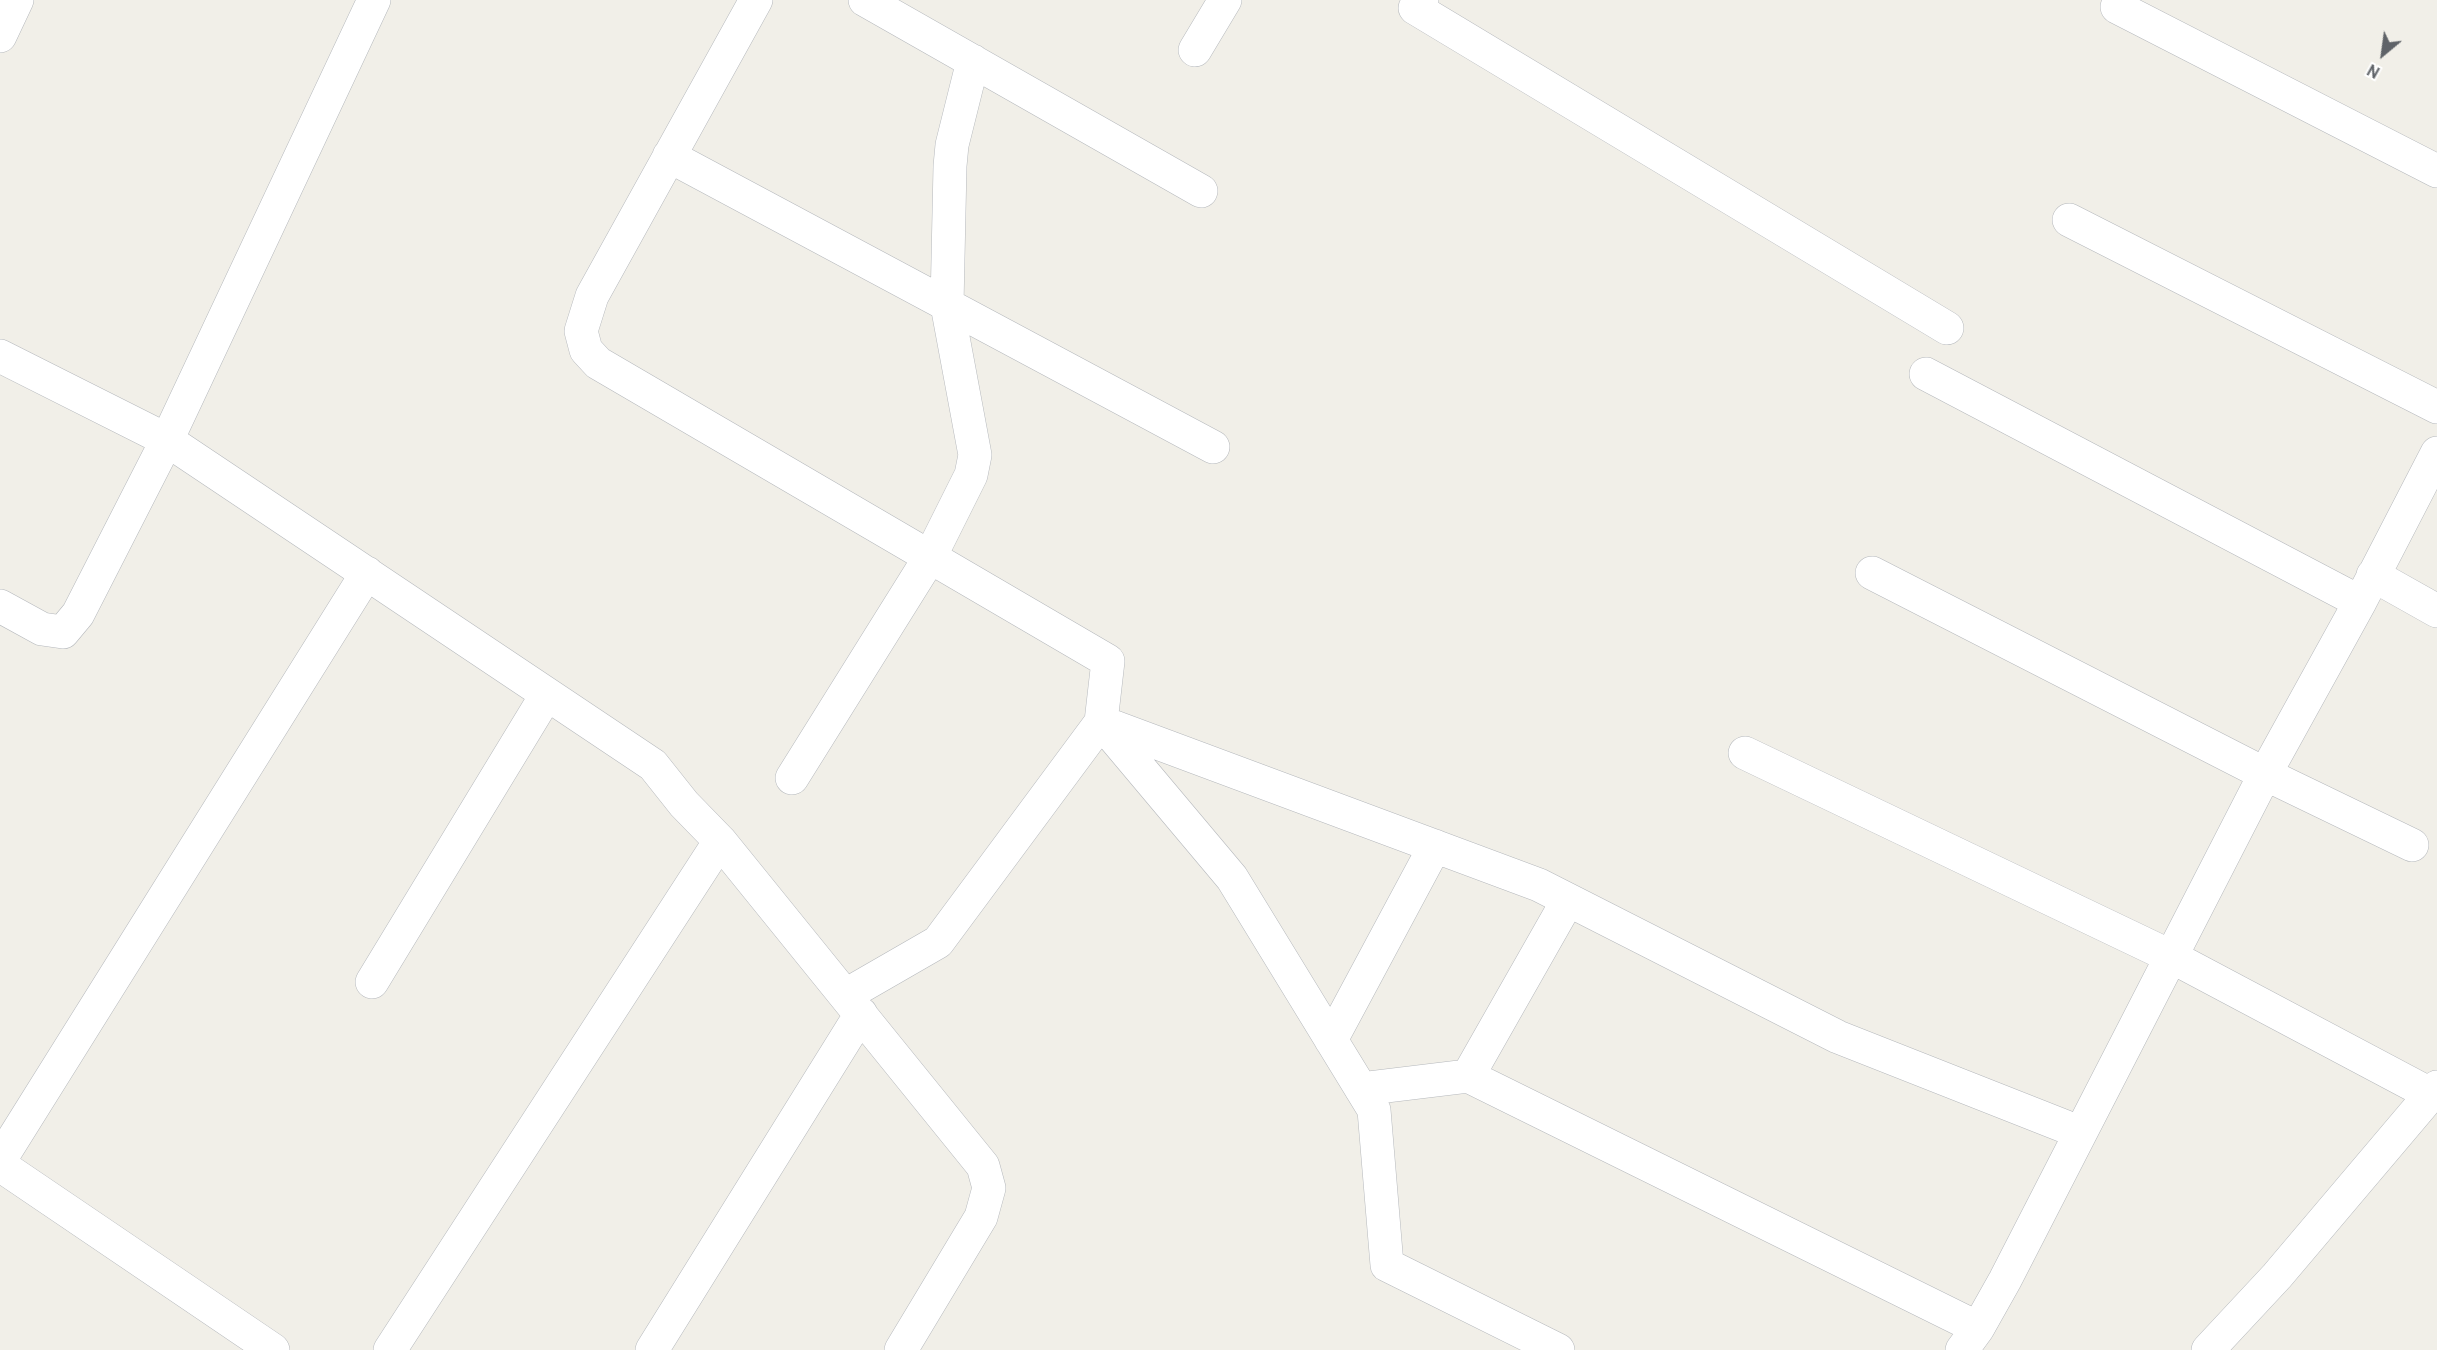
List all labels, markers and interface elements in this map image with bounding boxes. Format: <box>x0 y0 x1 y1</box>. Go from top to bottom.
north arrow <box>2353 24 2413 84</box>
text: N <box>2364 58 2384 81</box>

